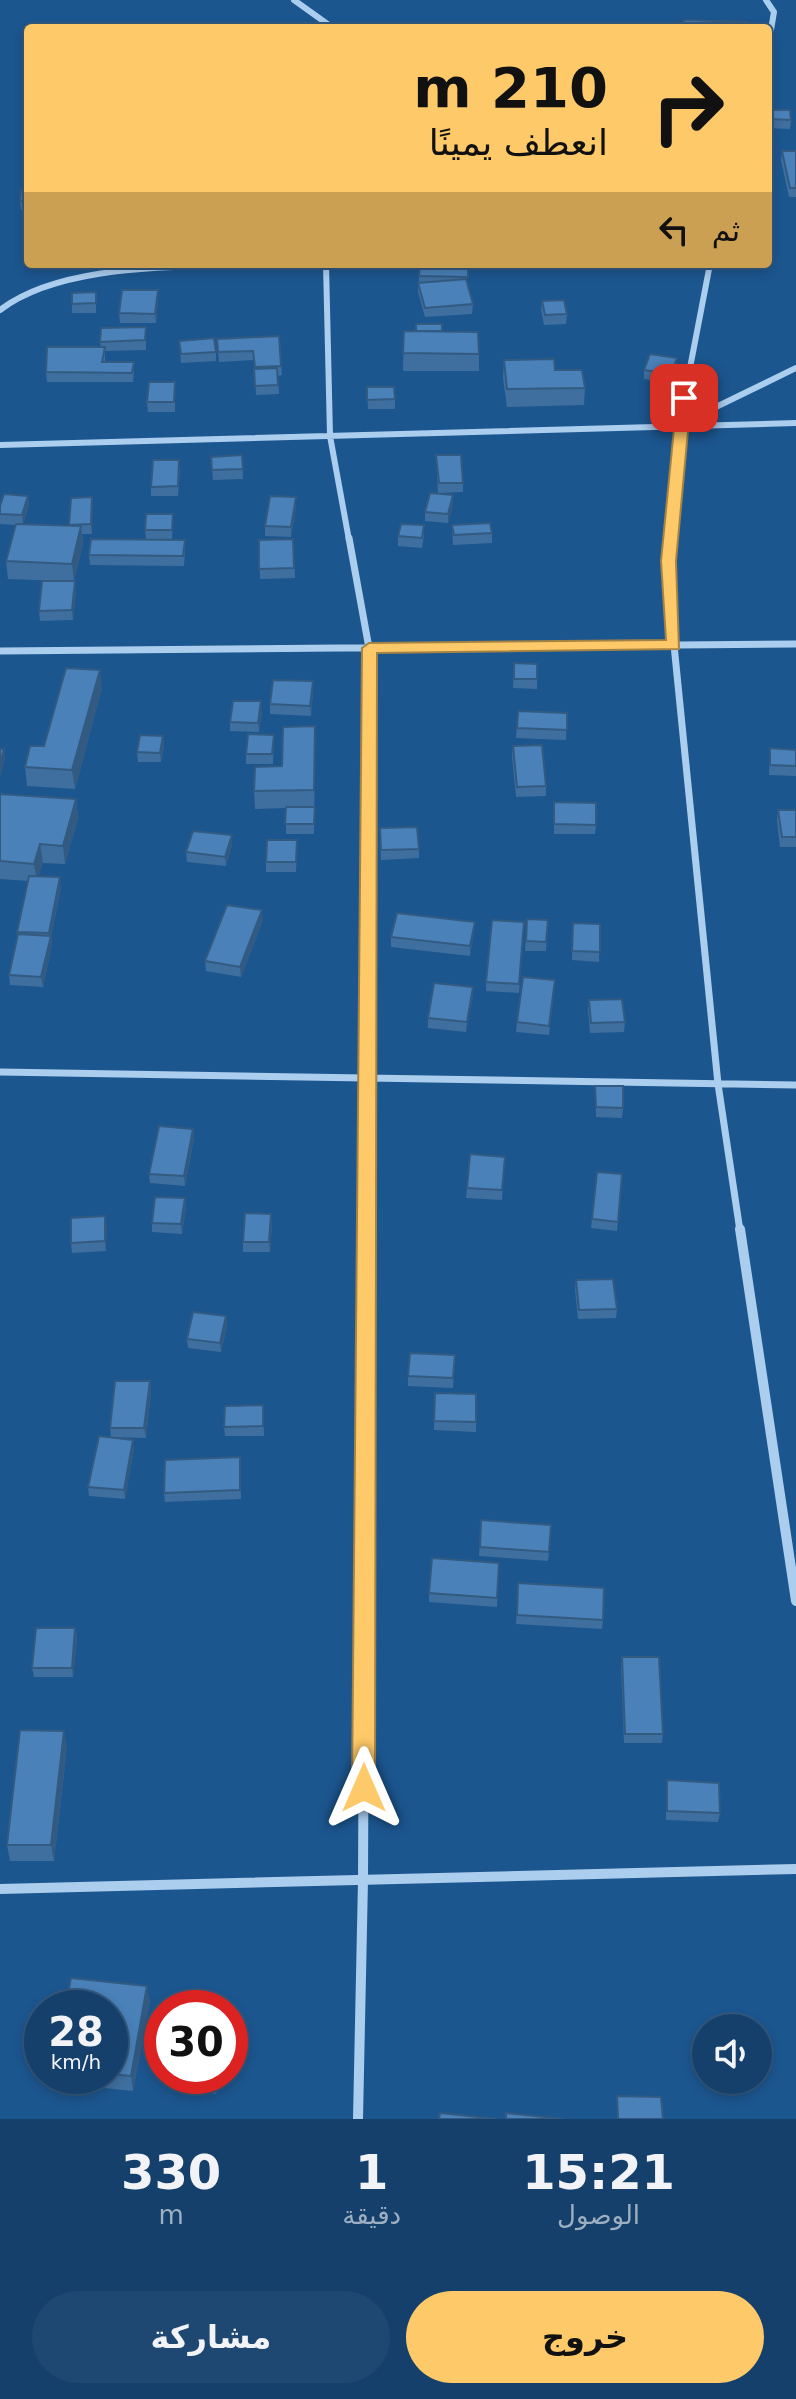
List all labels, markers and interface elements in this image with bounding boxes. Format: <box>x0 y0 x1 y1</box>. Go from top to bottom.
text: 210 m <box>413 55 608 120</box>
icon: right <box>636 56 740 160</box>
text: انعطف يمينًا <box>429 122 608 163</box>
icon: left <box>652 208 696 252</box>
text: ثم <box>712 213 740 248</box>
pin <box>650 364 718 432</box>
icon: arrive <box>662 376 706 420</box>
position arrow <box>322 1746 406 1830</box>
speed limit sign: 30 <box>144 1990 248 2094</box>
text: 28 <box>48 2009 104 2055</box>
map controls <box>692 2014 772 2094</box>
button: sound <box>692 2014 772 2094</box>
text: km/h <box>51 2050 101 2074</box>
text: 330 <box>121 2144 221 2200</box>
text: 1 <box>355 2144 388 2200</box>
text: 15:21 <box>522 2144 675 2200</box>
text: m <box>158 2200 184 2230</box>
text: دقيقة <box>342 2200 401 2230</box>
text: الوصول <box>557 2200 640 2230</box>
button: مشاركة <box>32 2291 390 2383</box>
button: خروج <box>406 2291 764 2383</box>

